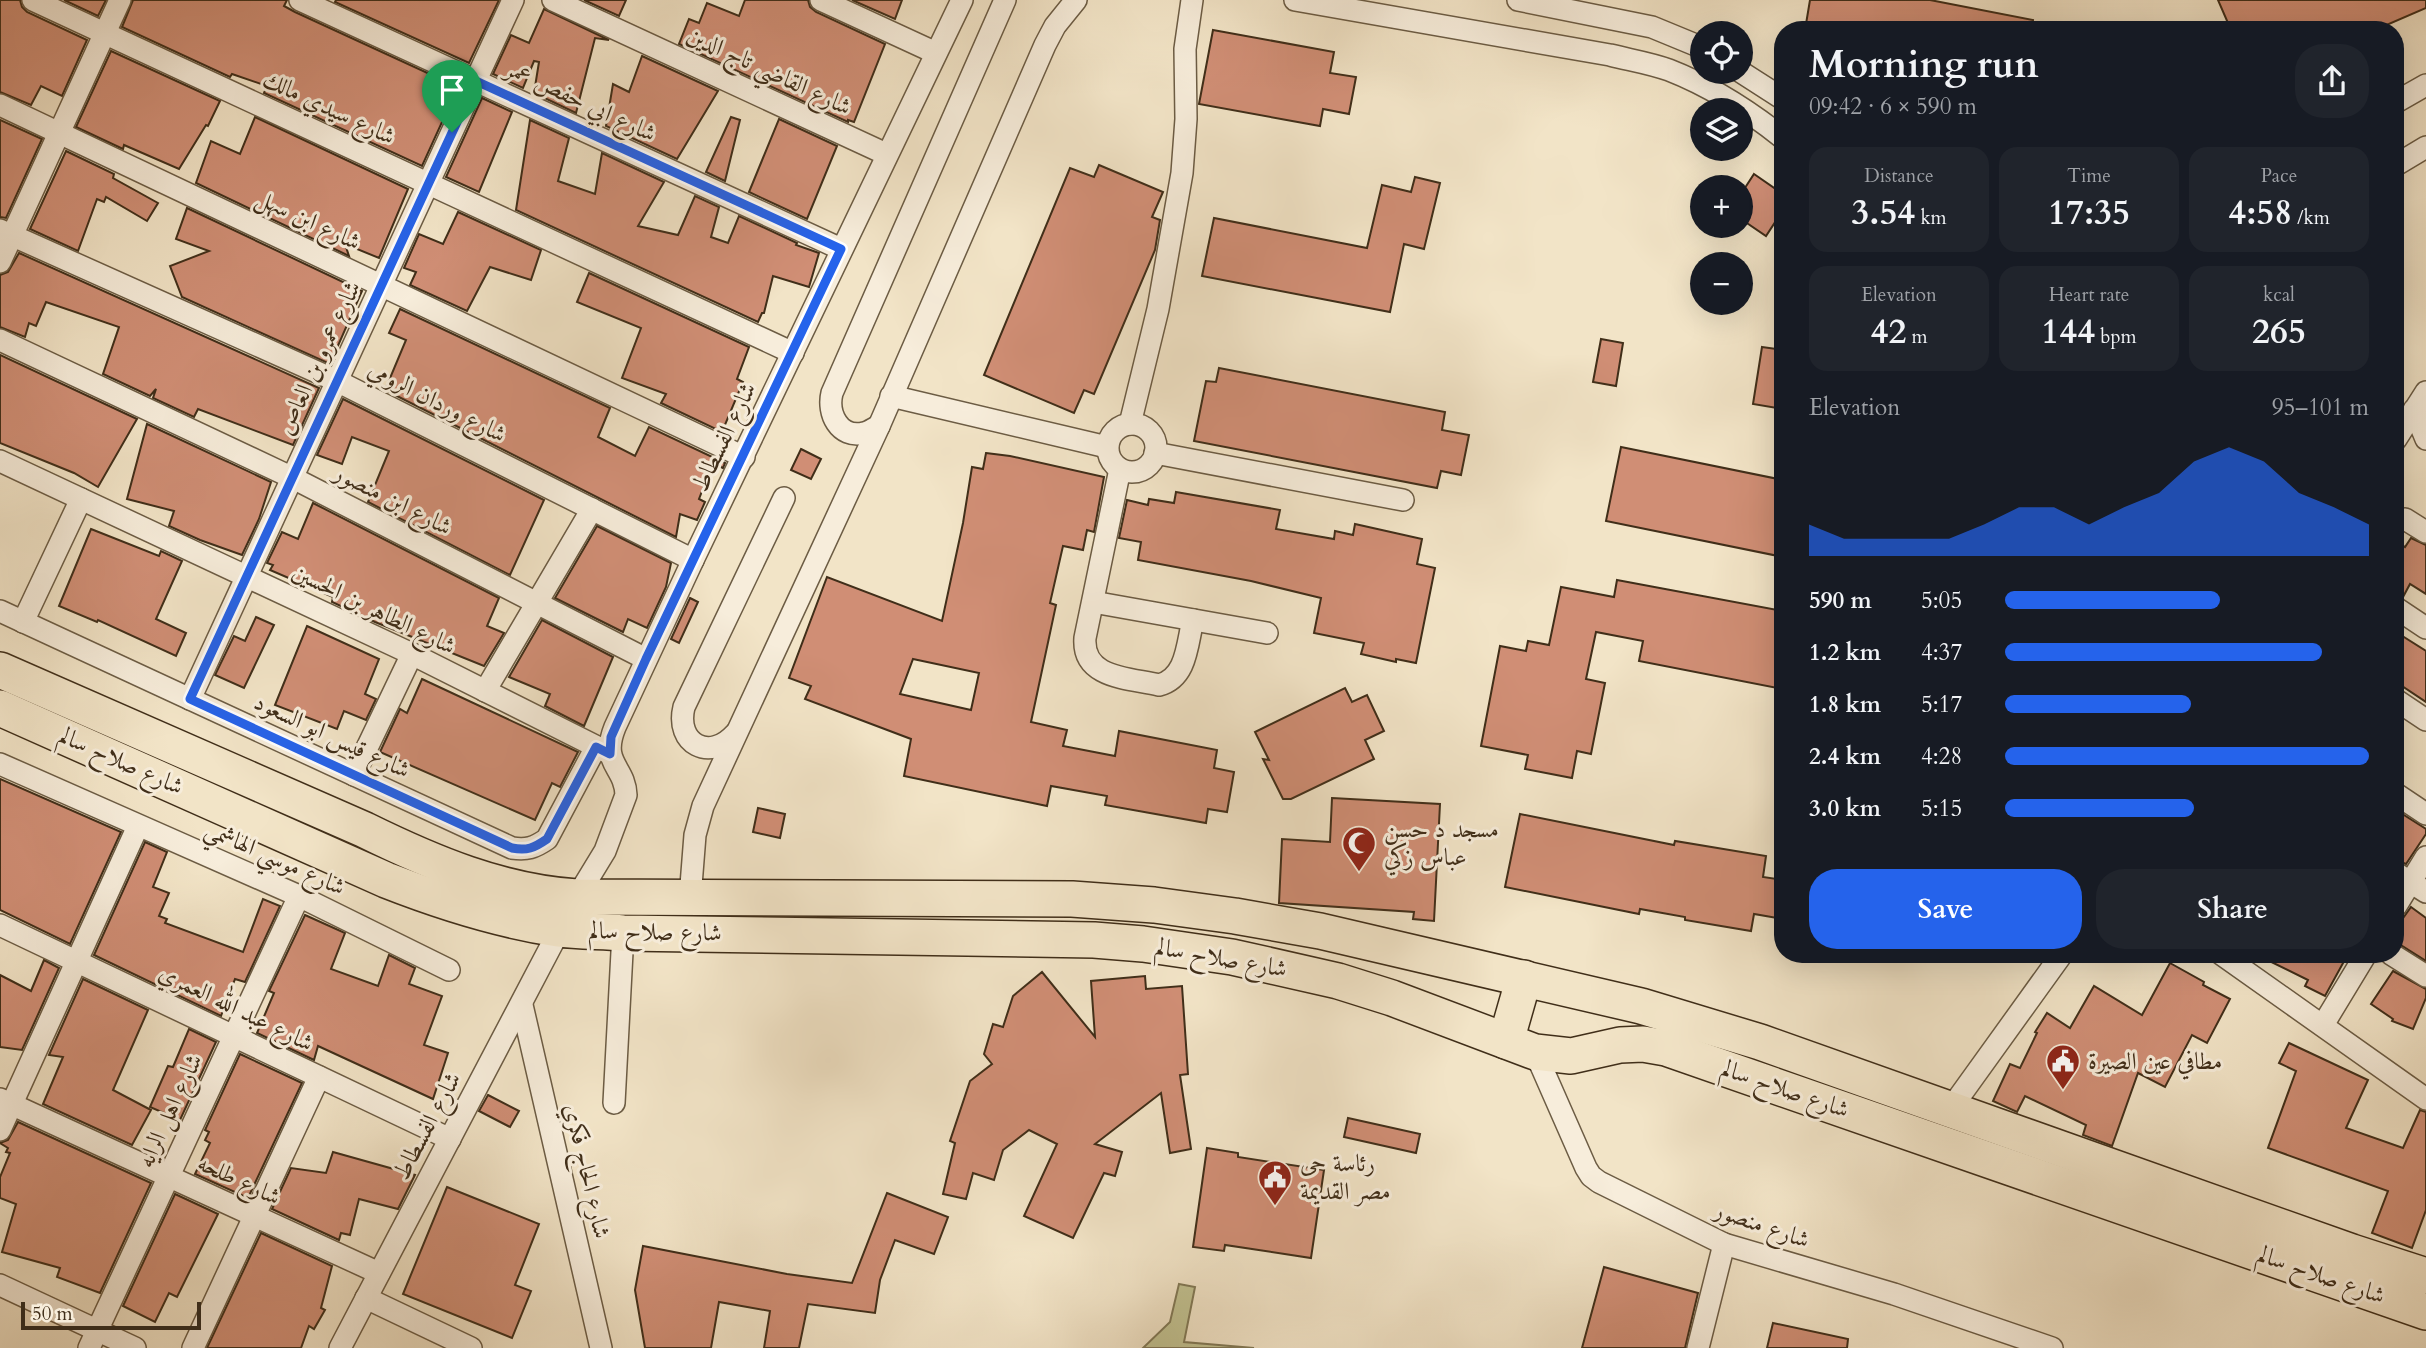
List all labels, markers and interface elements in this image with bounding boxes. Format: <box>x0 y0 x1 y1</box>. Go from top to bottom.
street label: شارع القاضي تاج الدين <box>679 18 857 128</box>
map controls <box>1690 21 1753 315</box>
button: locate <box>1690 21 1753 84</box>
text: Morning run <box>1809 39 2039 91</box>
button: share <box>2295 44 2369 118</box>
street label: شارع ابي حفص عمر <box>497 51 661 153</box>
pin <box>422 60 482 132</box>
street label: شارع سيدي مالك <box>256 63 401 156</box>
icon: arrive <box>433 71 471 109</box>
text: 09:42 · 6 × 590 m <box>1809 91 1977 122</box>
button: layers <box>1690 98 1753 161</box>
text: Distance <box>1864 163 1934 189</box>
text: Time <box>2067 163 2111 189</box>
text: Pace <box>2261 163 2297 189</box>
button: + <box>1690 175 1753 238</box>
street label: شارع ابن سهل <box>249 181 366 261</box>
text: 3.54 <box>1851 189 1915 237</box>
text: 17:35 <box>2048 189 2130 237</box>
text: 4:58 <box>2228 189 2292 237</box>
text: km <box>1915 205 1947 231</box>
text: /km <box>2292 205 2330 231</box>
button: − <box>1690 252 1753 315</box>
street label: شارع عمرو بن العاص <box>269 276 372 442</box>
text: Elevation <box>1861 282 1937 308</box>
text: Heart rate <box>2049 282 2129 308</box>
text: kcal <box>2263 282 2295 308</box>
text: 42 <box>1870 308 1906 356</box>
text: 144 <box>2041 308 2095 356</box>
text: 265 <box>2252 308 2306 356</box>
text: m <box>1906 324 1928 350</box>
text: bpm <box>2095 324 2137 350</box>
street label: شارع وردان الرومي <box>361 353 512 454</box>
street label: شارع الفسطاط <box>683 377 767 499</box>
text: Elevation <box>1809 392 1900 423</box>
text: 95–101 m <box>2272 392 2369 423</box>
street label: شارع ابن منصور <box>325 455 458 546</box>
street label: شارع الطاهر بن الحسين <box>285 555 461 666</box>
text: 590 m <box>1809 585 1872 616</box>
text: 5:05 <box>1921 585 1962 616</box>
text: 1.2 km <box>1809 637 1881 668</box>
text: 4:37 <box>1921 637 1962 668</box>
street label: شارع قيس ابو السعود <box>247 685 415 789</box>
text: 1.8 km <box>1809 689 1881 720</box>
text: 5:17 <box>1921 689 1962 720</box>
street label: شارع صلاح سالم <box>52 719 189 807</box>
text: 2.4 km <box>1809 741 1881 772</box>
text: 4:28 <box>1921 741 1962 772</box>
text: 3.0 km <box>1809 793 1881 824</box>
text: 5:15 <box>1921 793 1962 824</box>
street label: شارع موسي الهاشمي <box>197 812 351 909</box>
place label: مسجد د حسن عباس زكي <box>1384 813 1499 876</box>
mosque icon: مسجد د حسن عباس زكي <box>1340 824 1378 873</box>
button: Save <box>1809 869 2082 949</box>
button: Share <box>2096 869 2369 949</box>
street label: شارع صلاح سالم <box>588 914 722 954</box>
street label: شارع صلاح سالم <box>1152 930 1290 990</box>
street label: شارع عبد الله العمري <box>152 954 320 1062</box>
public building icon: مطافي عين الصيرة <box>2044 1042 2082 1091</box>
place label: مطافي عين الصيرة <box>2088 1045 2222 1080</box>
street label: شارع اهل الرايه <box>129 1049 214 1175</box>
street label: شارع صلاح سالم <box>1715 1052 1853 1130</box>
street label: شارع الفسطاط <box>385 1066 472 1187</box>
street label: شارع الحاج فكري <box>552 1100 619 1243</box>
street label: شارع طلحه <box>191 1146 286 1216</box>
place label: رئاسة حى مصر القديمة <box>1300 1147 1391 1208</box>
public building icon: رئاسة حى مصر القديمة <box>1256 1158 1294 1207</box>
street label: شارع منصور <box>1707 1193 1814 1259</box>
street label: شارع صلاح سالم <box>2251 1238 2389 1316</box>
scale bar <box>21 1299 201 1331</box>
text: 50 m <box>32 1301 73 1327</box>

